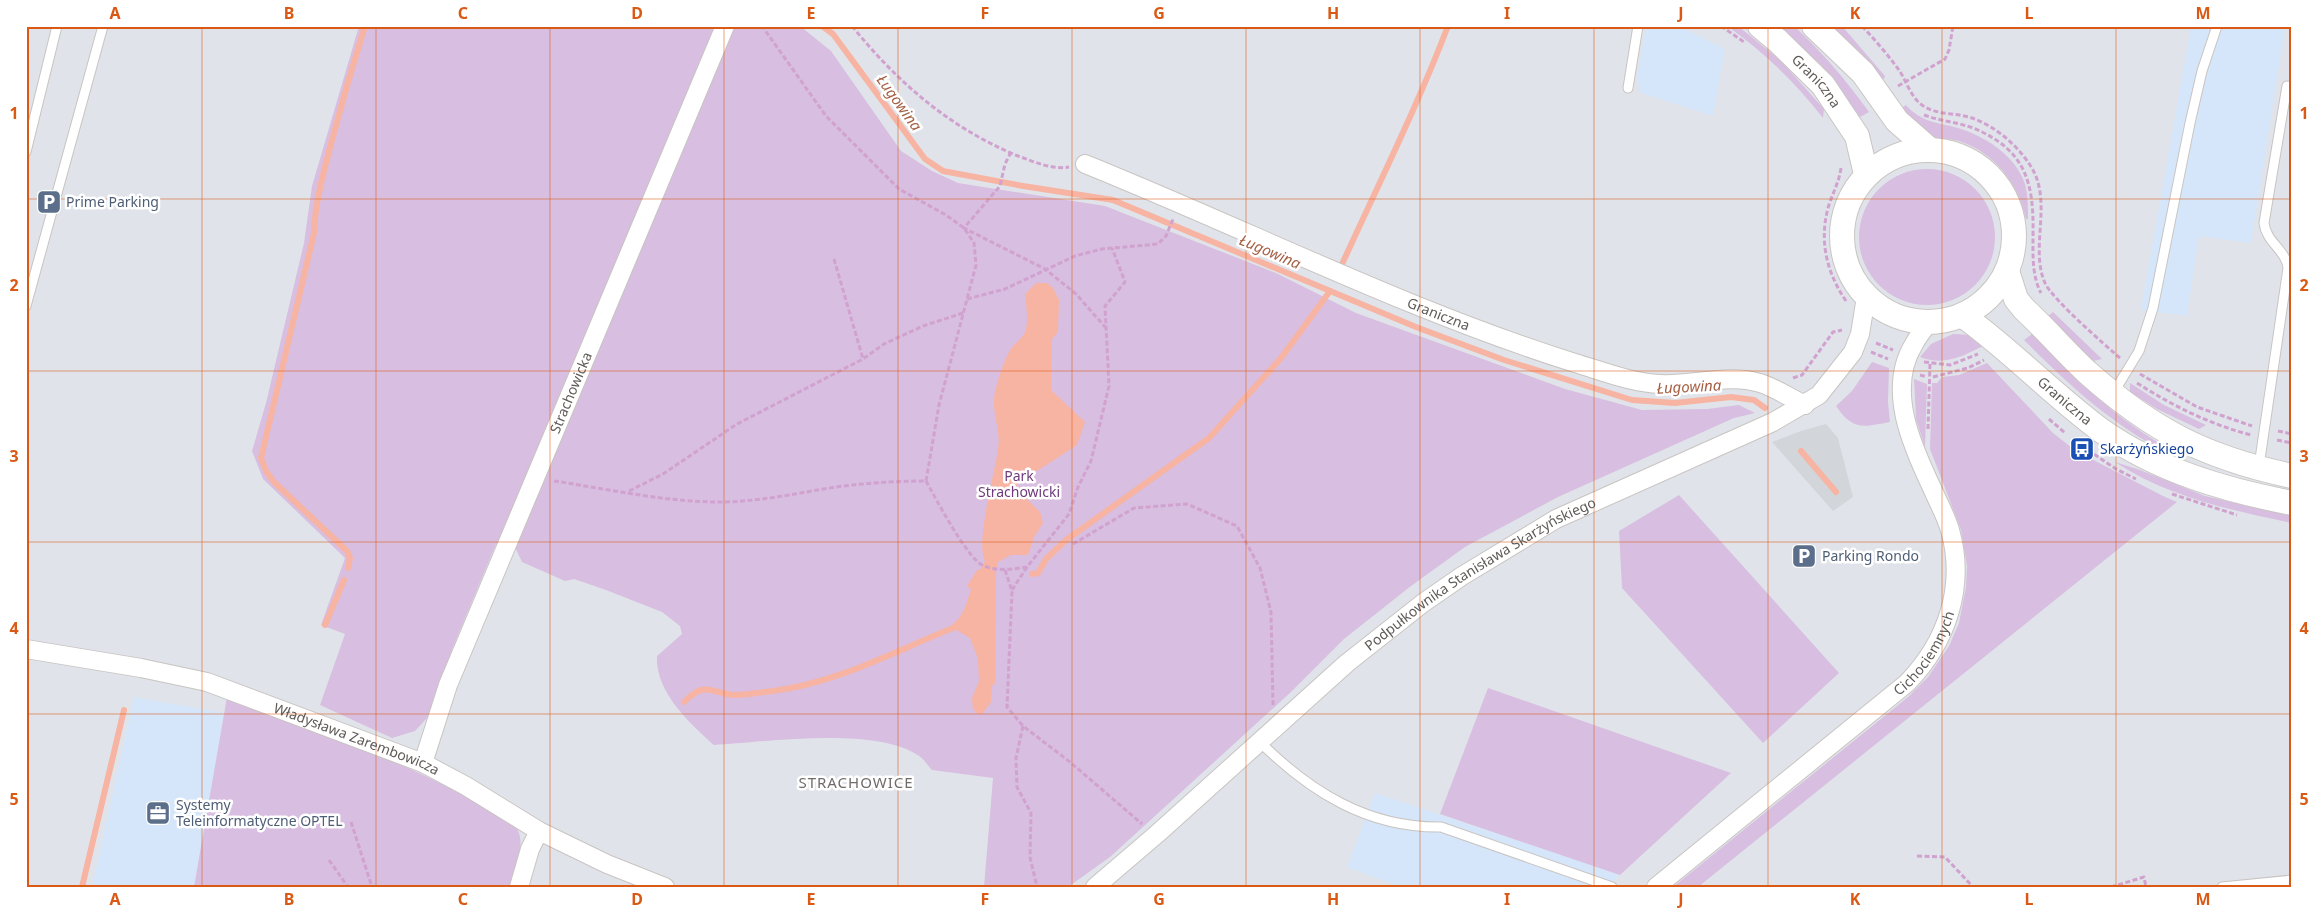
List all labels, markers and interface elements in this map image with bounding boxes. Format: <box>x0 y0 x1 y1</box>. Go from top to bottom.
text: A <box>109 2 121 24</box>
text: B <box>284 2 294 24</box>
text: C <box>458 2 468 24</box>
text: D <box>631 2 643 24</box>
text: E <box>807 2 816 24</box>
text: F <box>981 2 989 24</box>
text: G <box>1153 2 1165 24</box>
text: H <box>1327 2 1339 24</box>
text: I <box>1504 2 1510 24</box>
text: J <box>1676 2 1684 24</box>
text: K <box>1850 2 1861 24</box>
text: L <box>2025 2 2034 24</box>
text: M <box>2195 2 2211 24</box>
street label: Graniczna <box>1788 50 1845 111</box>
water label: Ługowina <box>873 70 927 135</box>
text: 1 <box>9 102 19 124</box>
text: 1 <box>2299 102 2309 124</box>
parking icon: Prime Parking <box>36 189 62 215</box>
place label: Prime Parking <box>66 192 159 211</box>
water label: Ługowina <box>1237 229 1304 273</box>
text: 2 <box>9 274 19 296</box>
text: 2 <box>2299 274 2309 296</box>
street label: Graniczna <box>1405 293 1473 334</box>
street label: Strachowicka <box>545 349 596 436</box>
street label: Graniczna <box>2034 372 2096 429</box>
water label: Ługowina <box>1656 374 1722 398</box>
bus stop icon: Skarżyńskiego <box>2069 436 2095 462</box>
place label: Skarżyńskiego <box>2100 439 2194 458</box>
text: 3 <box>9 445 19 467</box>
text: 3 <box>2299 445 2309 467</box>
park label: Park Strachowicki <box>978 466 1060 501</box>
street label: Podpułkownika Stanisława Skarżyńskiego <box>1360 492 1599 655</box>
parking icon: Parking Rondo <box>1791 543 1817 569</box>
place label: Parking Rondo <box>1822 546 1919 565</box>
street label: Cichociemnych <box>1889 608 1958 699</box>
text: 4 <box>9 617 19 639</box>
text: 4 <box>2299 617 2309 639</box>
street label: Władysława Zarembowicza <box>271 698 443 779</box>
district label: STRACHOWICE <box>798 772 914 792</box>
text: 5 <box>9 788 19 810</box>
text: 5 <box>2299 788 2309 810</box>
place label: Systemy Teleinformatyczne OPTEL <box>176 795 342 830</box>
office icon: Systemy Teleinformatyczne OPTEL <box>145 800 171 826</box>
text: A <box>109 888 121 910</box>
text: B <box>284 888 294 910</box>
text: C <box>458 888 468 910</box>
text: D <box>631 888 643 910</box>
text: E <box>807 888 816 910</box>
text: F <box>981 888 989 910</box>
text: G <box>1153 888 1165 910</box>
text: H <box>1327 888 1339 910</box>
text: I <box>1504 888 1510 910</box>
text: J <box>1676 888 1684 910</box>
text: K <box>1850 888 1861 910</box>
text: L <box>2025 888 2034 910</box>
text: M <box>2195 888 2211 910</box>

